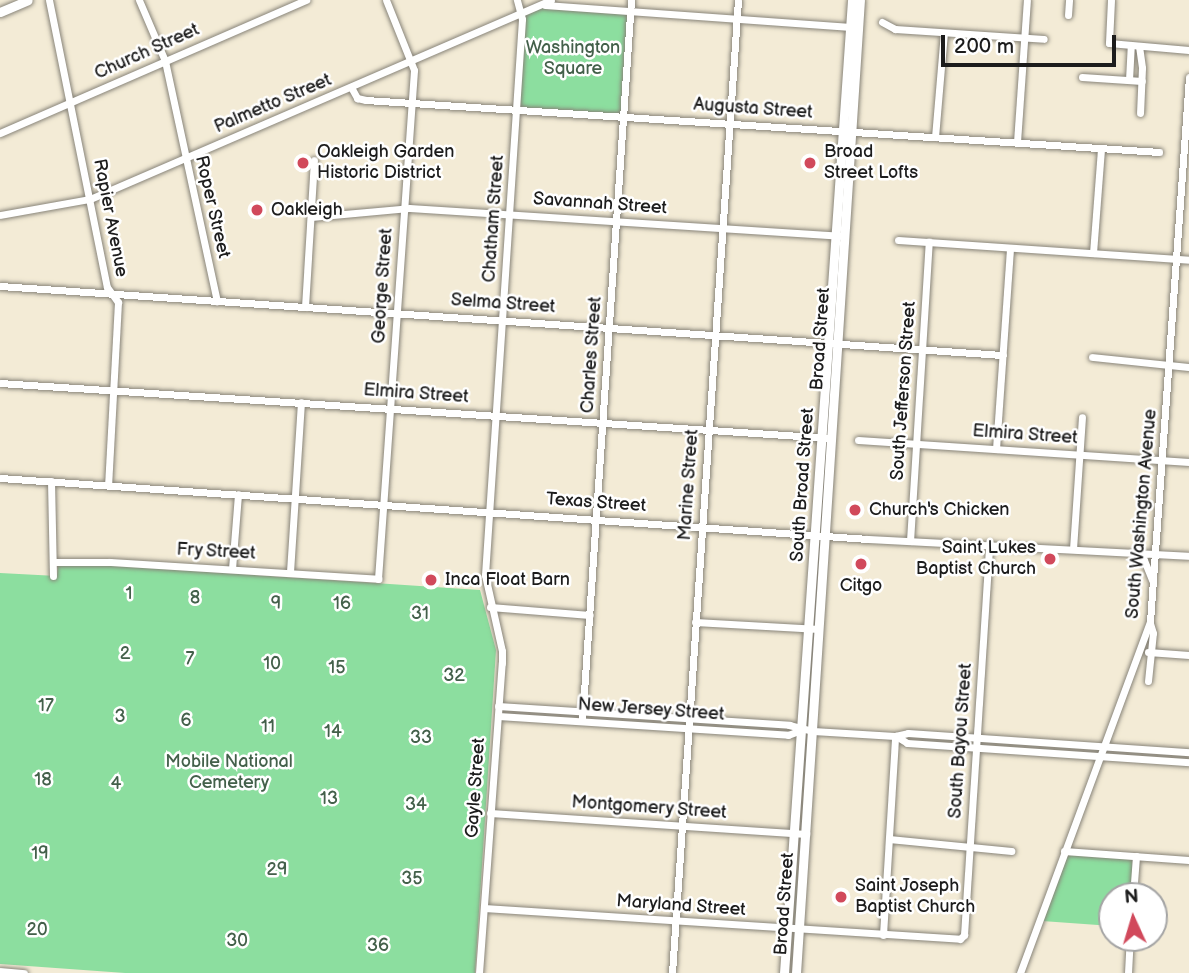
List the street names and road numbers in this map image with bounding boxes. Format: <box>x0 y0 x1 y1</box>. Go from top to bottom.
street label: Church Street <box>91 19 203 85</box>
street label: Palmetto Street <box>211 70 335 138</box>
street label: Augusta Street <box>693 94 813 124</box>
street label: Roper Street <box>190 153 234 261</box>
street label: Chatham Street <box>479 155 509 283</box>
street label: Rapier Avenue <box>88 157 132 279</box>
street label: Savannah Street <box>532 189 668 219</box>
street label: George Street <box>368 227 398 345</box>
street label: Broad Street <box>807 287 835 391</box>
street label: Selma Street <box>450 290 556 318</box>
street label: Charles Street <box>577 296 607 414</box>
street label: South Jefferson Street <box>887 300 921 482</box>
street label: Elmira Street <box>363 380 469 408</box>
street label: South Broad Street <box>787 407 819 563</box>
street label: South Washington Avenue <box>1122 408 1162 620</box>
street label: Elmira Street <box>972 421 1078 449</box>
street label: Marine Street <box>674 429 704 541</box>
street label: Texas Street <box>545 489 647 517</box>
street label: Fry Street <box>175 539 257 565</box>
street label: South Bayou Street <box>945 663 977 819</box>
street label: New Jersey Street <box>576 694 726 726</box>
street label: Gayle Street <box>462 737 490 839</box>
street label: Montgomery Street <box>570 792 728 824</box>
street label: Broad Street <box>771 852 799 956</box>
street label: Maryland Street <box>615 891 747 921</box>

